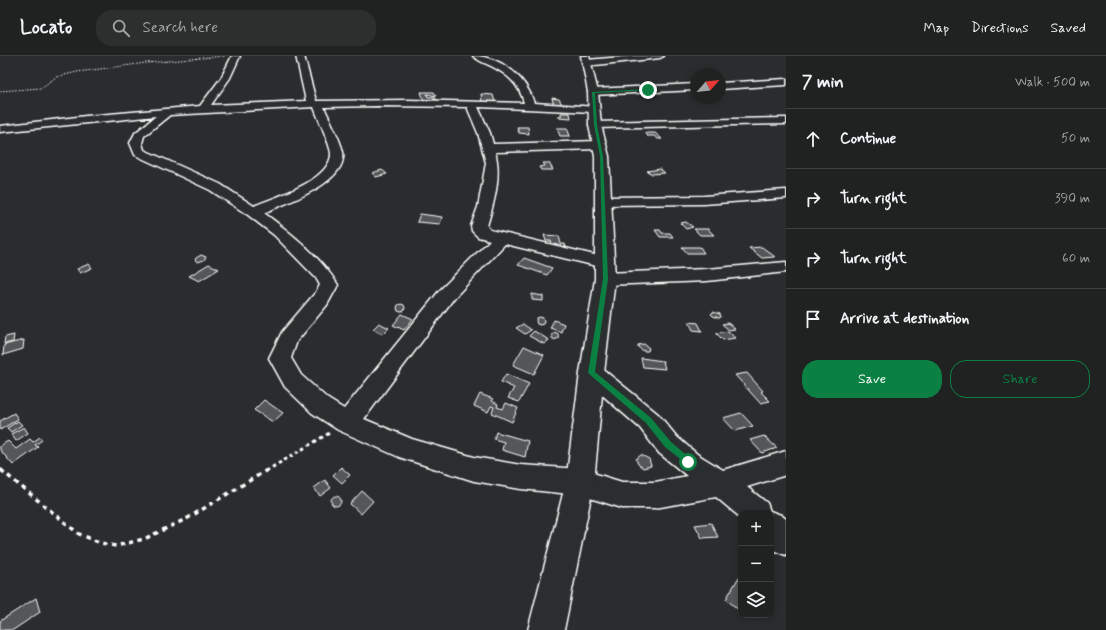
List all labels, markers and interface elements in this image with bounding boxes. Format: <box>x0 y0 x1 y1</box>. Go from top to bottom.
search box <box>96 10 376 46</box>
text: Locato <box>20 15 72 40</box>
icon: search <box>110 17 132 39</box>
text: Search here <box>142 18 218 38</box>
text: Map <box>923 19 949 37</box>
text: Directions <box>971 19 1029 37</box>
text: Saved <box>1051 19 1086 37</box>
north arrow <box>690 68 726 104</box>
text: 7 min <box>802 71 844 93</box>
text: Walk · 500 m <box>1015 74 1090 91</box>
route end <box>639 81 657 99</box>
icon: ahead <box>802 128 824 150</box>
text: Continue <box>840 129 896 149</box>
text: 50 m <box>1061 130 1090 147</box>
icon: right <box>802 188 824 210</box>
text: Turn right <box>840 189 907 209</box>
text: 390 m <box>1055 190 1090 207</box>
icon: right <box>802 248 824 270</box>
text: Turn right <box>840 249 907 269</box>
text: 60 m <box>1062 250 1090 267</box>
icon: arrive <box>802 308 824 330</box>
text: Arrive at destination <box>840 309 969 329</box>
button: Save <box>802 360 942 398</box>
button: Share <box>950 360 1090 398</box>
route start <box>679 453 697 471</box>
map controls <box>738 510 774 618</box>
button: + <box>738 510 774 546</box>
button: − <box>738 546 774 582</box>
button: layers <box>738 582 774 618</box>

